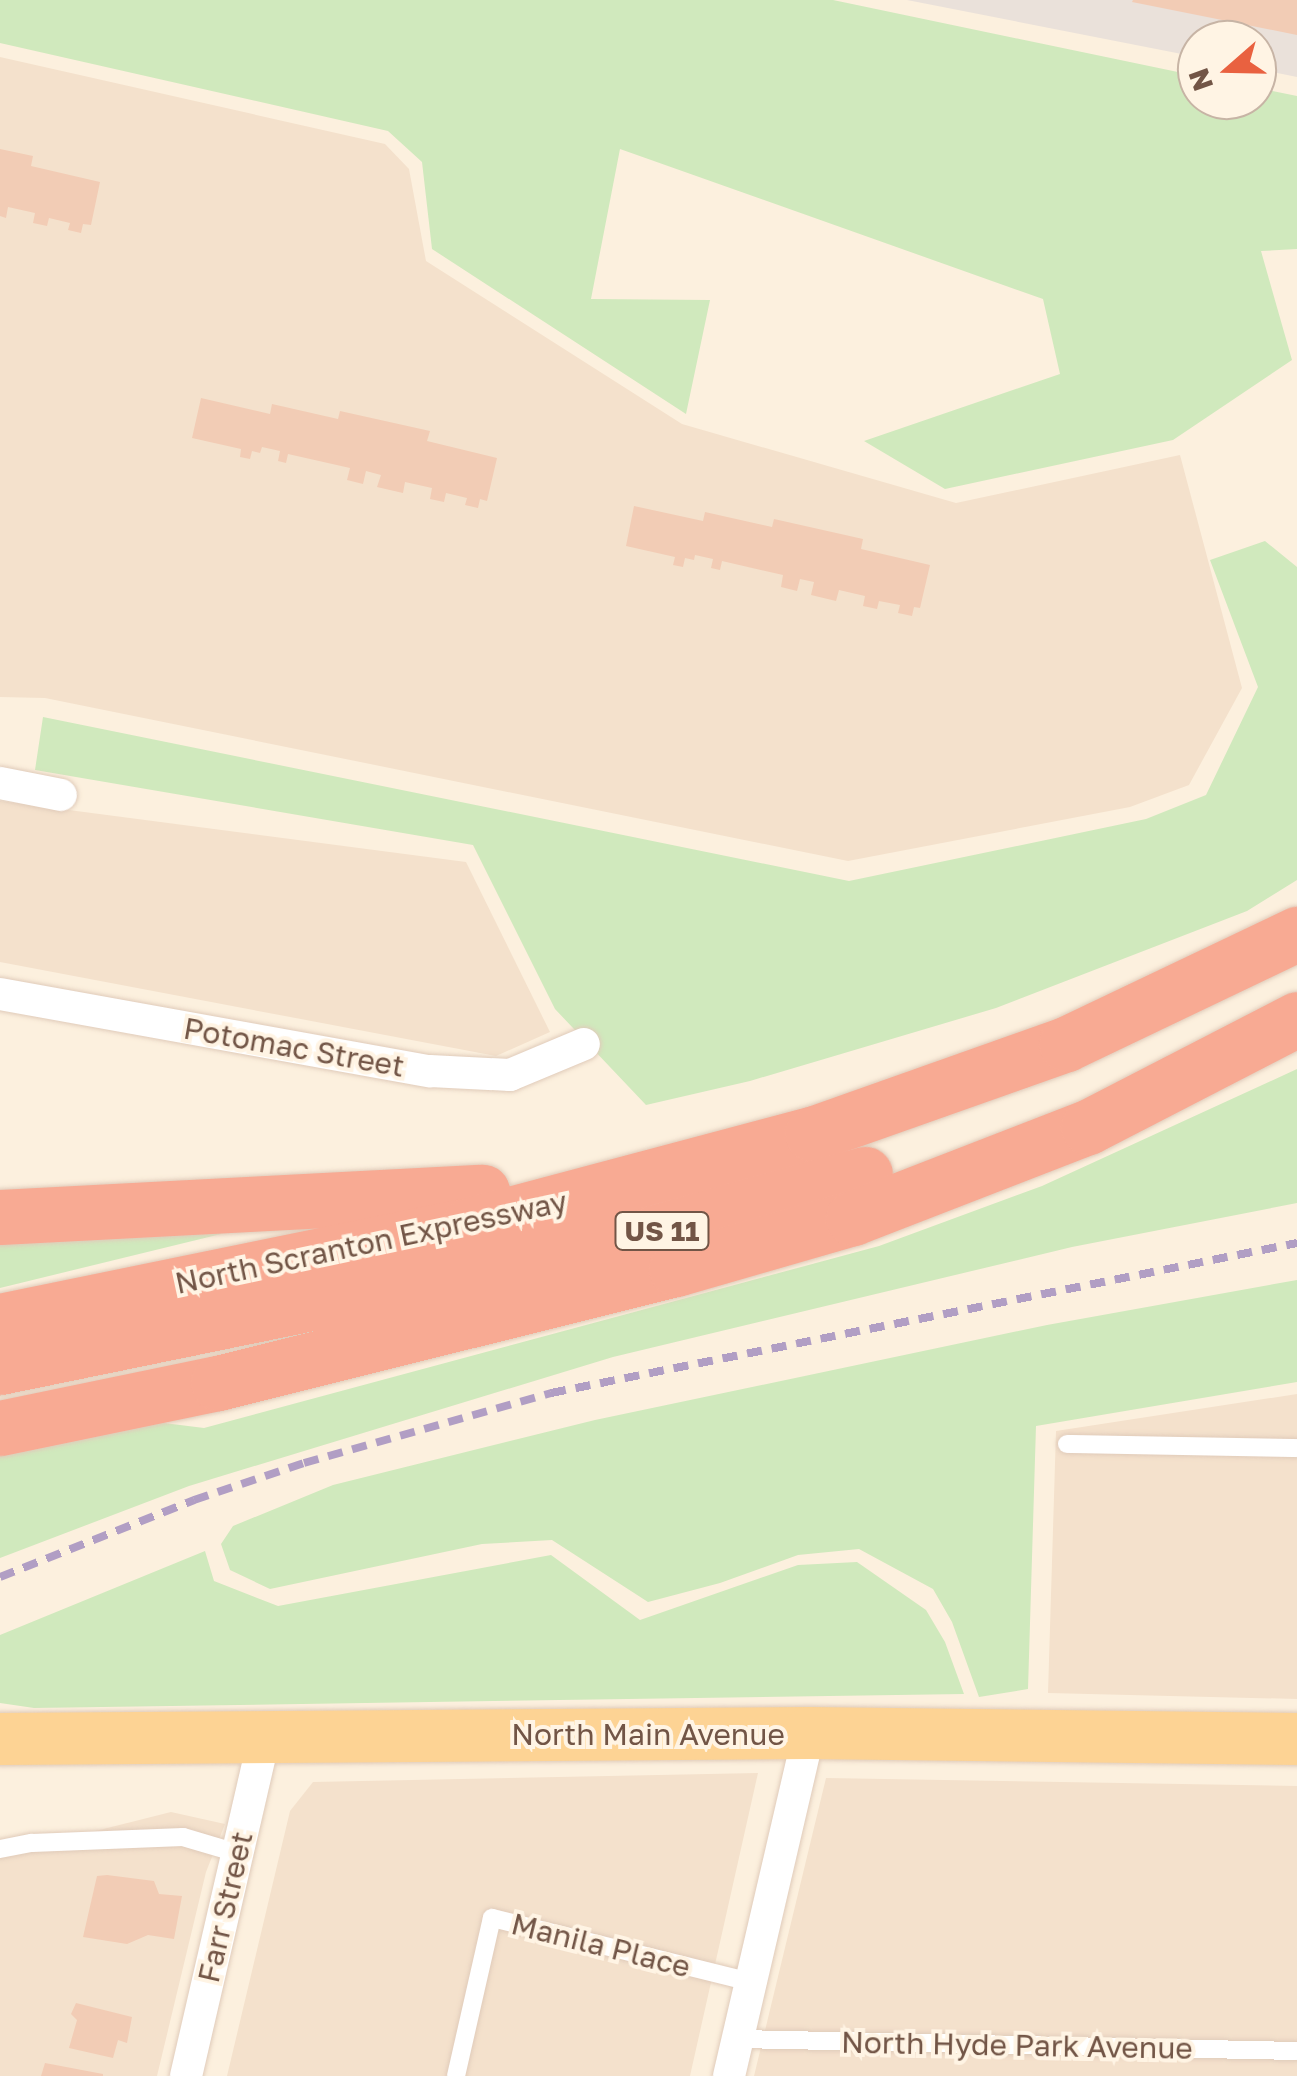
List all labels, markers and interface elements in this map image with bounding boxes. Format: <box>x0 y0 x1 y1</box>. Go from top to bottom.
north arrow <box>1177 20 1277 120</box>
text: N <box>1181 64 1219 95</box>
street label: Potomac Street <box>181 1010 407 1084</box>
street label: North Scranton Expressway <box>172 1183 570 1301</box>
road number: US 11 <box>612 1208 712 1254</box>
street label: North Main Avenue <box>511 1716 785 1752</box>
street label: Farr Street <box>190 1828 260 1986</box>
street label: Manila Place <box>508 1905 694 1985</box>
street label: North Hyde Park Avenue <box>841 2024 1193 2066</box>

